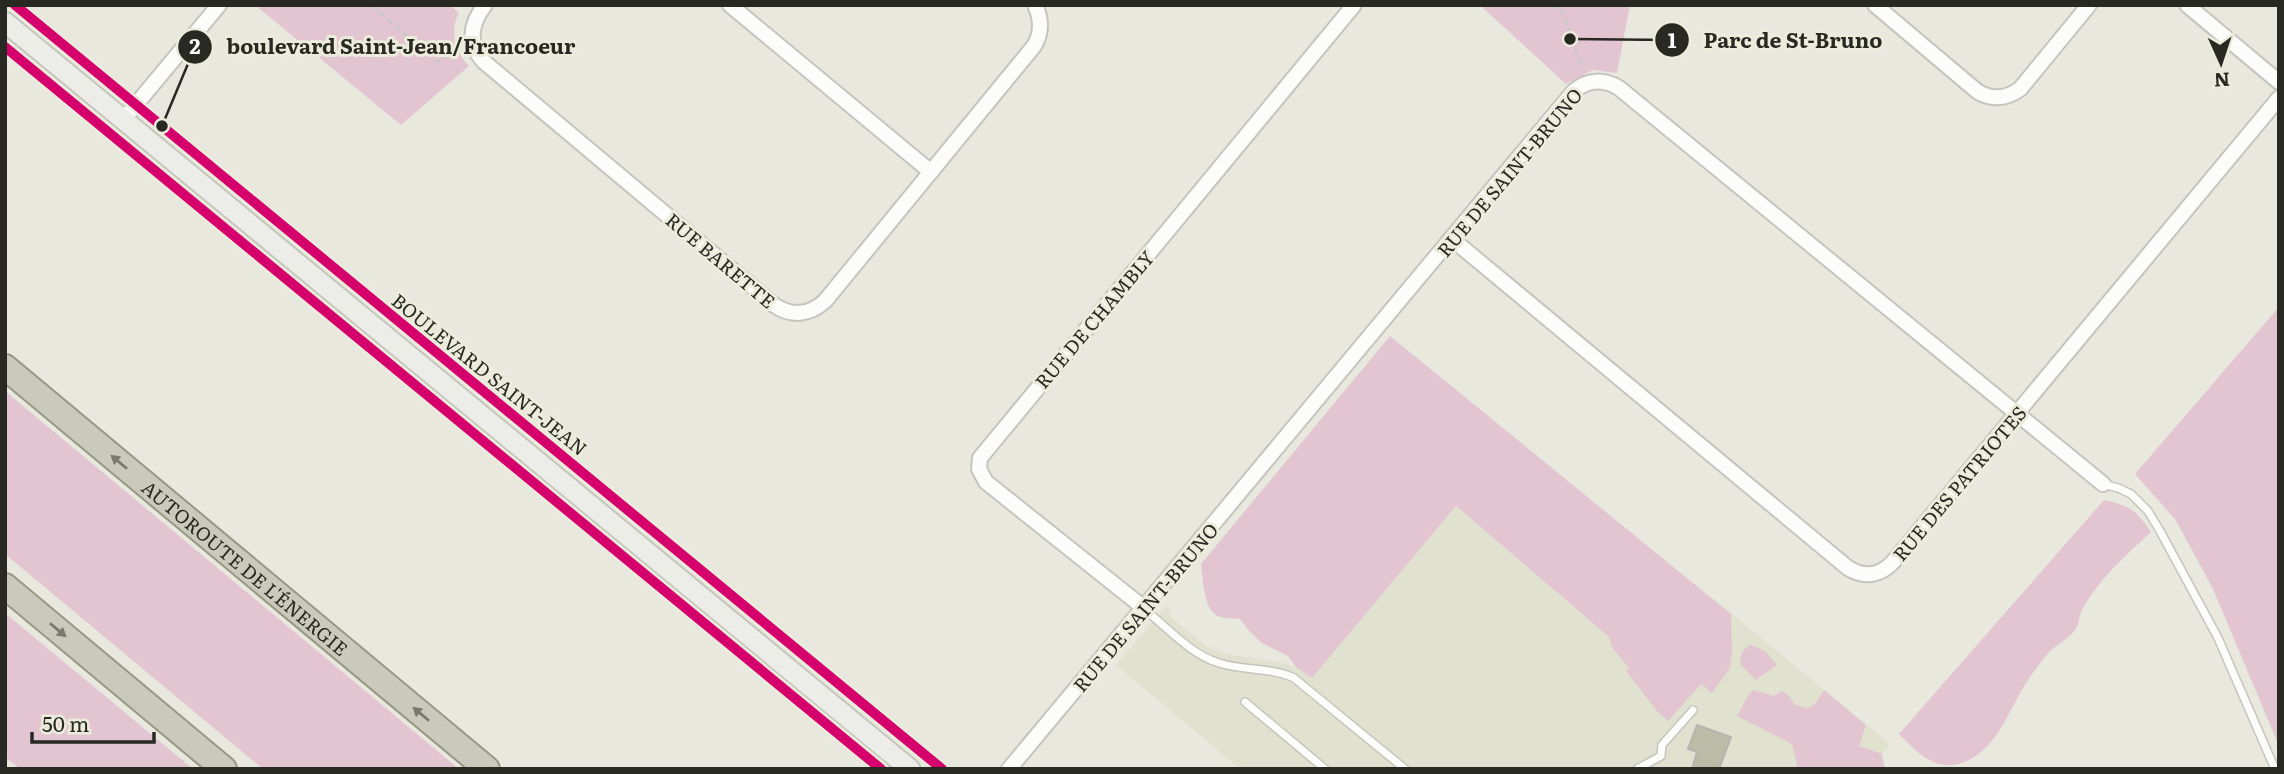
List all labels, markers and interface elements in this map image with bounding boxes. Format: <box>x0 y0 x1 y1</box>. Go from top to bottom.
callout: Parc de St-Bruno <box>1654 19 1896 61</box>
text: 1 <box>1668 23 1677 54</box>
text: Parc de St-Bruno <box>1704 23 1882 54</box>
callout: boulevard Saint-Jean/Francoeur <box>177 26 589 68</box>
north arrow <box>2186 28 2256 98</box>
text: 2 <box>189 29 201 60</box>
text: boulevard Saint-Jean/Francoeur <box>227 29 576 60</box>
text: N <box>2213 67 2231 95</box>
street label: RUE DE SAINT-BRUNO <box>1430 81 1588 263</box>
street label: RUE BARETTE <box>660 206 782 314</box>
street label: RUE DE CHAMBLY <box>1028 244 1161 394</box>
street label: BOULEVARD SAINT-JEAN <box>386 286 594 462</box>
street label: RUE DES PATRIOTES <box>1886 399 2032 567</box>
one-way arrow <box>110 455 127 470</box>
street label: AUTOROUTE DE L'ÉNERGIE <box>136 473 355 662</box>
street label: RUE DE SAINT-BRUNO <box>1066 516 1224 698</box>
one-way arrow <box>49 622 66 637</box>
scale bar <box>32 700 154 744</box>
text: 50 m <box>42 707 89 738</box>
one-way arrow <box>413 707 430 722</box>

